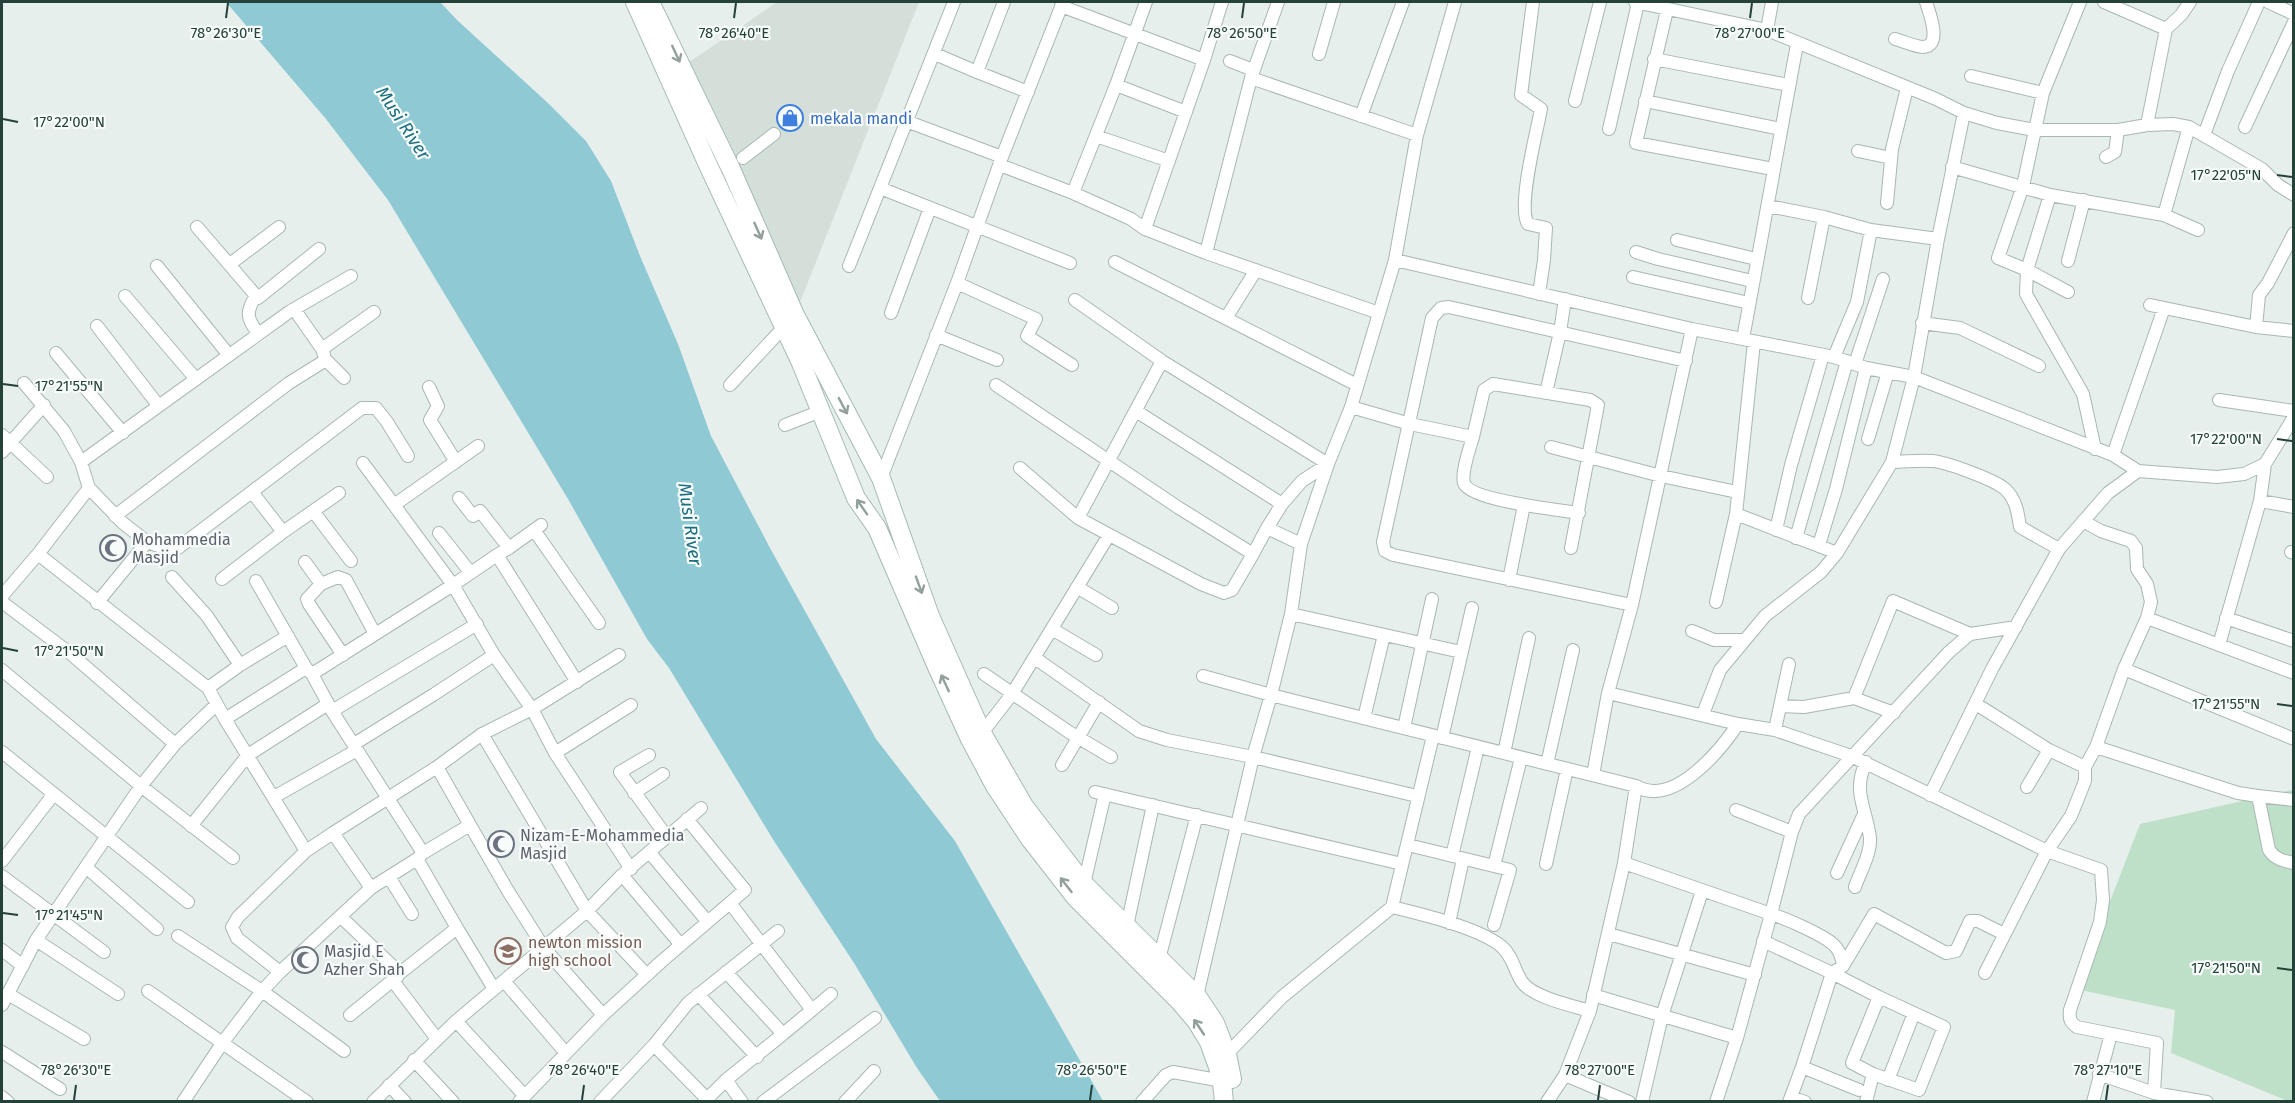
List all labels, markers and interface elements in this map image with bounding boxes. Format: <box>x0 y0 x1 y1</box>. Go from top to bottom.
text: 78°26'30"E <box>191 24 261 42</box>
text: 78°26'40"E <box>699 24 769 42</box>
text: 78°26'50"E <box>1207 24 1277 42</box>
text: 78°27'00"E <box>1715 24 1785 42</box>
one-way arrow <box>670 45 682 63</box>
water label: Musi River <box>371 82 435 165</box>
shop icon: mekala mandi <box>775 103 805 133</box>
place label: mekala mandi <box>810 109 912 128</box>
text: 17°22'00"N <box>33 113 105 131</box>
text: 17°22'05"N <box>2191 166 2261 184</box>
one-way arrow <box>753 221 764 240</box>
text: 17°21'55"N <box>35 377 103 395</box>
one-way arrow <box>838 397 849 415</box>
text: 17°22'00"N <box>2190 430 2262 448</box>
water label: Musi River <box>673 481 707 568</box>
one-way arrow <box>856 499 868 515</box>
place label: Mohammedia Masjid <box>132 530 231 567</box>
mosque icon: Mohammedia Masjid <box>98 533 128 563</box>
one-way arrow <box>915 576 926 594</box>
text: 17°21'50"N <box>34 642 104 660</box>
one-way arrow <box>938 674 950 692</box>
text: 17°21'55"N <box>2192 695 2260 713</box>
place label: Nizam-E-Mohammedia Masjid <box>520 826 685 863</box>
mosque icon: Nizam-E-Mohammedia Masjid <box>486 829 516 859</box>
one-way arrow <box>1060 878 1073 894</box>
text: 17°21'45"N <box>35 906 103 924</box>
place label: newton mission high school <box>528 933 642 970</box>
school or university icon: newton mission high school <box>493 936 523 966</box>
place label: Masjid E Azher Shah <box>324 942 405 979</box>
mosque icon: Masjid E Azher Shah <box>290 945 320 975</box>
text: 17°21'50"N <box>2191 959 2261 977</box>
one-way arrow <box>1193 1020 1205 1036</box>
text: 78°26'30"E <box>41 1061 111 1079</box>
text: 78°26'40"E <box>549 1061 619 1079</box>
text: 78°26'50"E <box>1057 1061 1127 1079</box>
text: 78°27'00"E <box>1565 1061 1635 1079</box>
text: 78°27'10"E <box>2074 1061 2142 1079</box>

